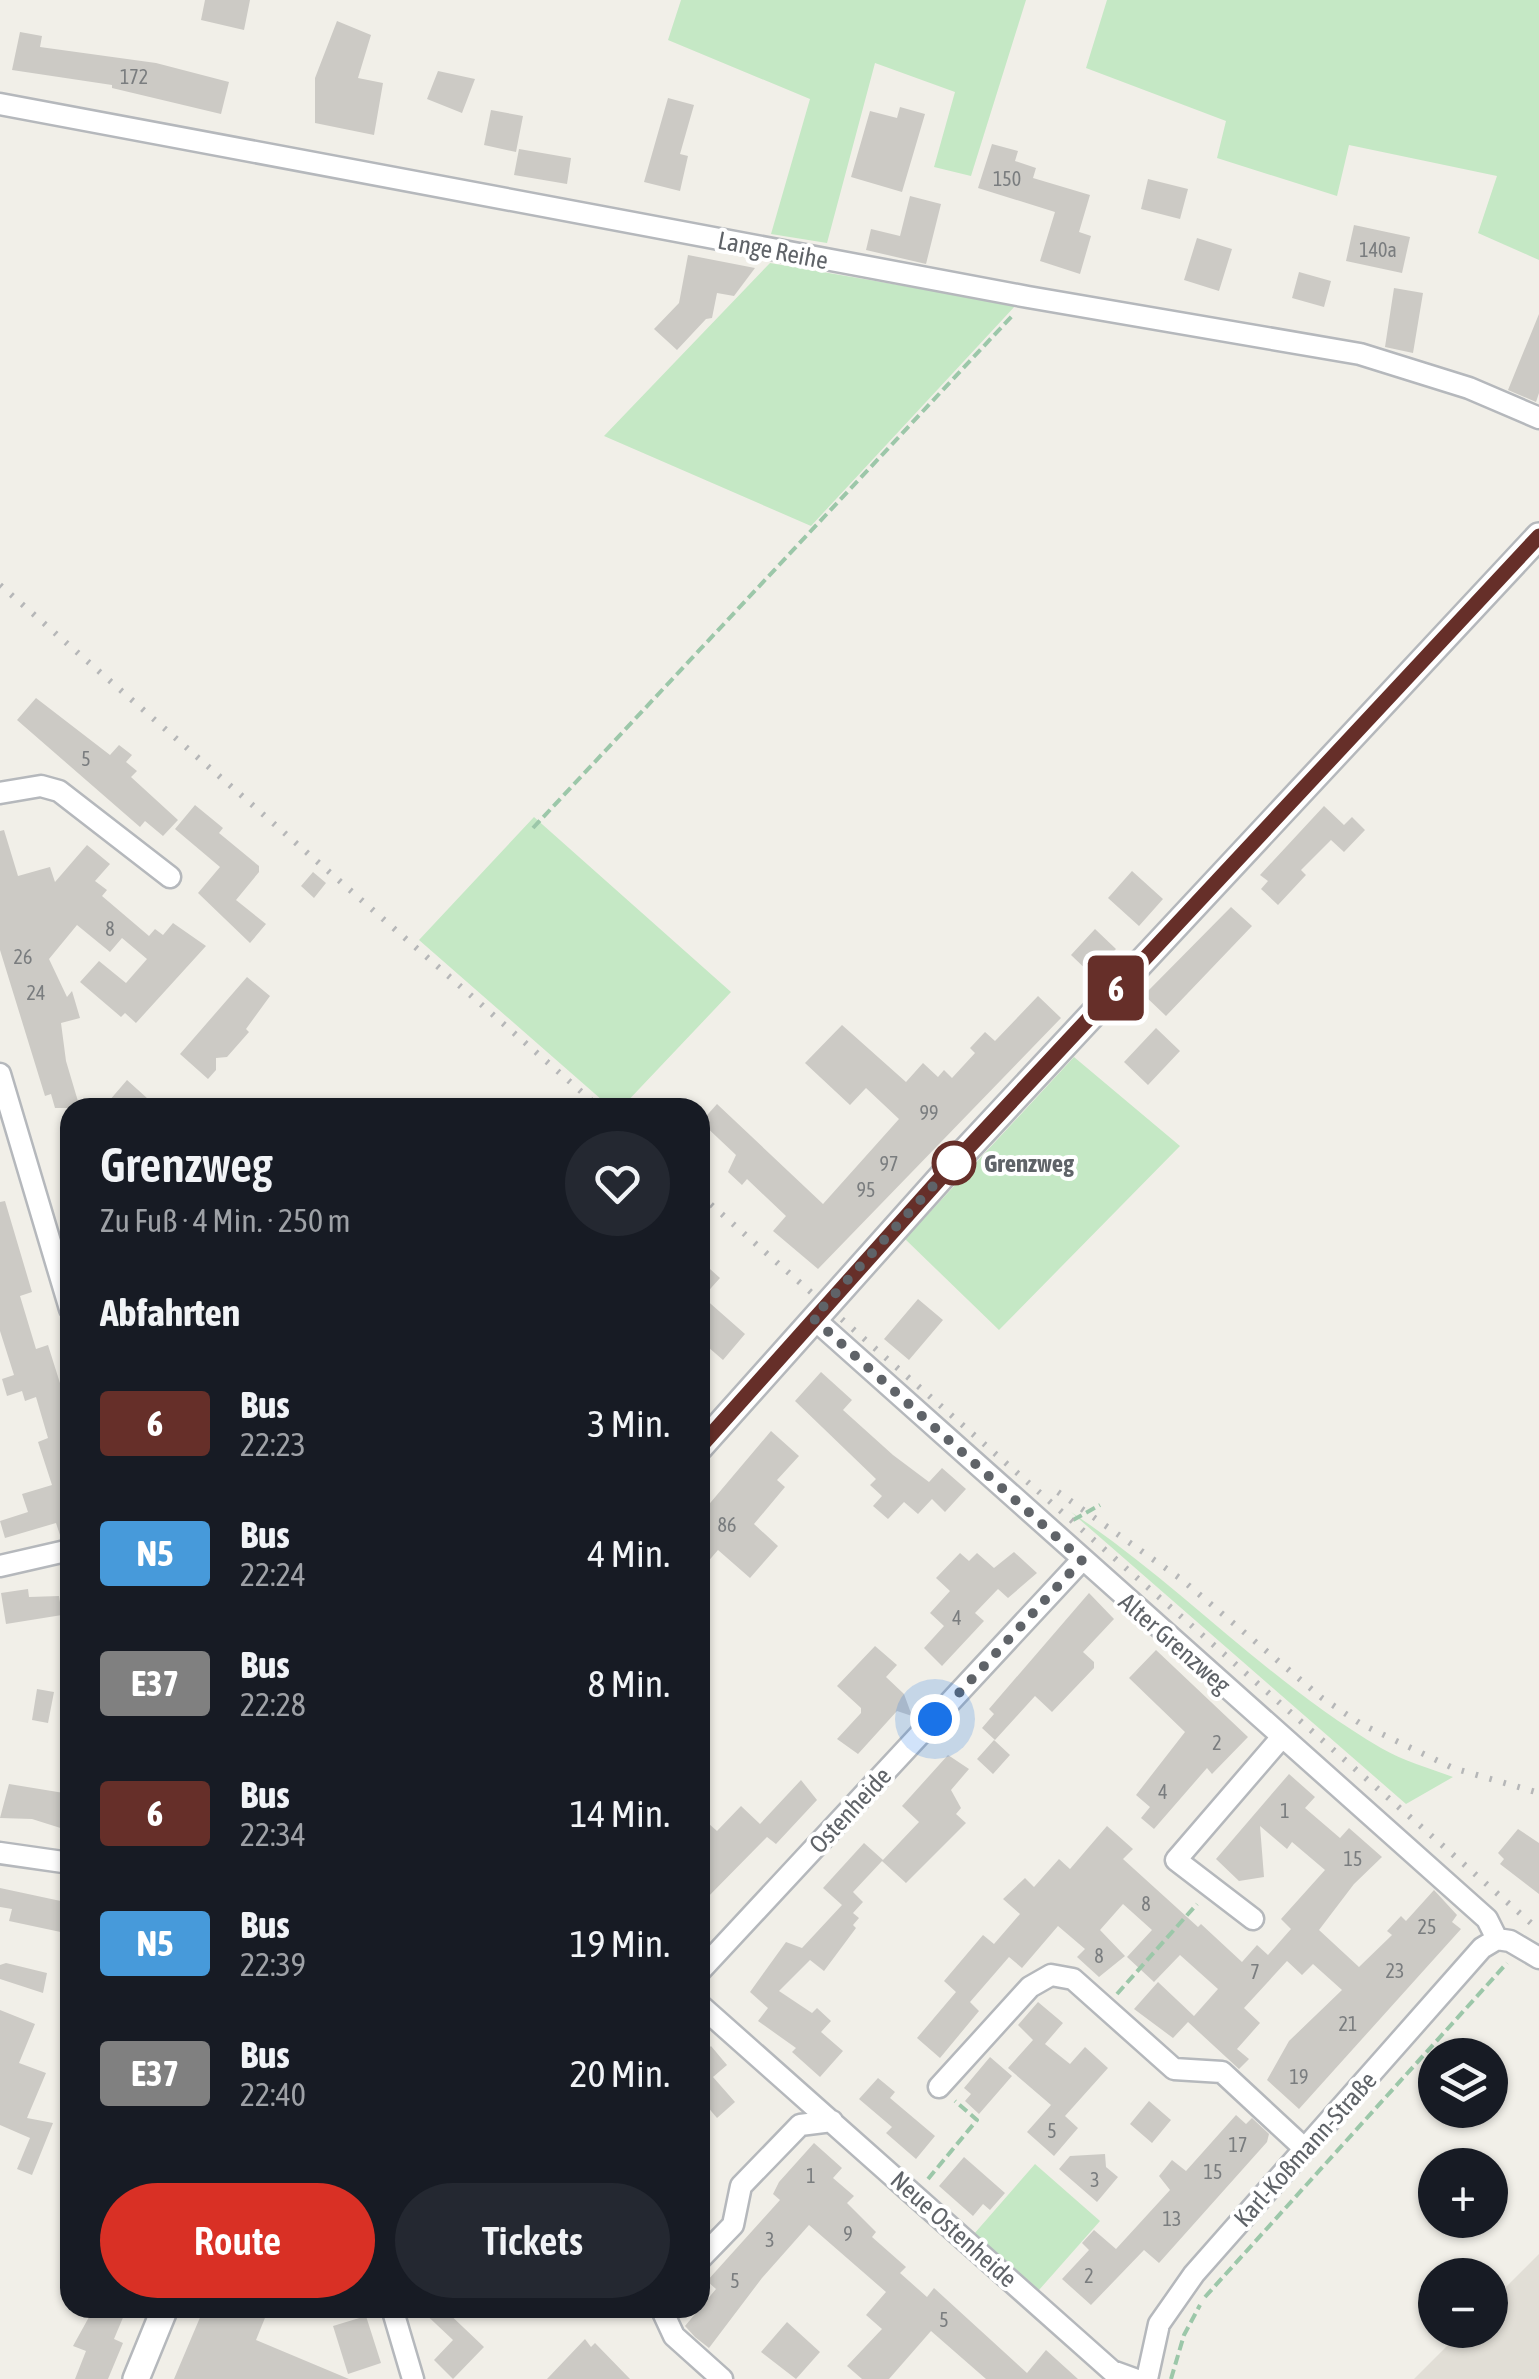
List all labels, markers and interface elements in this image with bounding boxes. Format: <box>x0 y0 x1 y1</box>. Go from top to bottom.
house number: 172 <box>120 65 148 88</box>
house number: 150 <box>993 167 1021 190</box>
street label: Lange Reihe <box>716 226 830 274</box>
house number: 140a <box>1359 238 1397 261</box>
house number: 5 <box>81 747 91 770</box>
house number: 8 <box>105 917 115 940</box>
house number: 26 <box>14 945 32 968</box>
line badge: 6 <box>1084 956 1148 1020</box>
text: 6 <box>1108 968 1124 1008</box>
house number: 24 <box>27 981 45 1004</box>
house number: 99 <box>920 1101 938 1124</box>
button: heart <box>565 1131 670 1236</box>
text: Grenzweg <box>100 1137 273 1192</box>
marker: Grenzweg <box>933 1142 975 1184</box>
place label: Grenzweg <box>984 1149 1074 1177</box>
house number: 97 <box>880 1152 898 1175</box>
house number: 95 <box>857 1178 875 1201</box>
text: Zu Fuß · 4 Min. · 250 m <box>100 1202 351 1239</box>
text: Abfahrten <box>100 1291 240 1334</box>
text: Bus <box>240 1383 290 1426</box>
text: 3 Min. <box>588 1402 670 1445</box>
text: 6 <box>147 1403 163 1443</box>
text: 22:23 <box>240 1426 306 1463</box>
text: Bus <box>240 1513 290 1556</box>
house number: 86 <box>718 1513 736 1536</box>
text: 4 Min. <box>588 1532 670 1575</box>
text: N5 <box>136 1533 174 1573</box>
text: 22:24 <box>240 1556 306 1593</box>
street label: Alter Grenzweg <box>1114 1587 1236 1699</box>
house number: 4 <box>952 1606 962 1629</box>
text: Bus <box>240 1643 290 1686</box>
text: 8 Min. <box>588 1662 670 1705</box>
text: E37 <box>131 1663 179 1703</box>
text: 22:28 <box>240 1686 306 1723</box>
your location <box>910 1694 960 1744</box>
house number: 2 <box>1212 1731 1222 1754</box>
street label: Ostenheide <box>804 1762 896 1858</box>
text: Bus <box>240 1773 290 1816</box>
house number: 4 <box>1158 1780 1168 1803</box>
text: 14 Min. <box>570 1792 670 1835</box>
text: 6 <box>147 1793 163 1833</box>
house number: 1 <box>1280 1799 1290 1822</box>
text: 22:34 <box>240 1816 306 1853</box>
house number: 15 <box>1344 1847 1362 1870</box>
house number: 8 <box>1141 1892 1151 1915</box>
text: Bus <box>240 1903 290 1946</box>
house number: 25 <box>1418 1915 1436 1938</box>
text: 19 Min. <box>570 1922 670 1965</box>
text: N5 <box>136 1923 174 1963</box>
house number: 8 <box>1094 1944 1104 1967</box>
text: 22:39 <box>240 1946 306 1983</box>
house number: 23 <box>1386 1959 1404 1982</box>
house number: 7 <box>1250 1960 1260 1983</box>
house number: 21 <box>1339 2012 1357 2035</box>
text: Bus <box>240 2033 290 2076</box>
map controls <box>1418 2038 1508 2348</box>
button: layers <box>1418 2038 1508 2128</box>
text: 20 Min. <box>570 2052 670 2095</box>
text: E37 <box>131 2053 179 2093</box>
house number: 19 <box>1290 2065 1308 2088</box>
street label: Karl-Koßmann-Straße <box>1228 2066 1382 2232</box>
text: 22:40 <box>240 2076 306 2113</box>
house number: 5 <box>1047 2119 1057 2142</box>
house number: 17 <box>1229 2133 1247 2156</box>
button: + <box>1418 2148 1508 2238</box>
house number: 15 <box>1204 2160 1222 2183</box>
house number: 1 <box>806 2164 816 2187</box>
street label: Neue Ostenheide <box>885 2165 1023 2293</box>
house number: 3 <box>1090 2168 1100 2191</box>
button: Route <box>100 2183 375 2298</box>
button: Tickets <box>395 2183 670 2298</box>
house number: 13 <box>1163 2207 1181 2230</box>
house number: 9 <box>843 2222 853 2245</box>
house number: 3 <box>765 2228 775 2251</box>
button: − <box>1418 2258 1508 2348</box>
house number: 2 <box>1084 2264 1094 2287</box>
house number: 5 <box>730 2269 740 2292</box>
house number: 5 <box>939 2308 949 2331</box>

